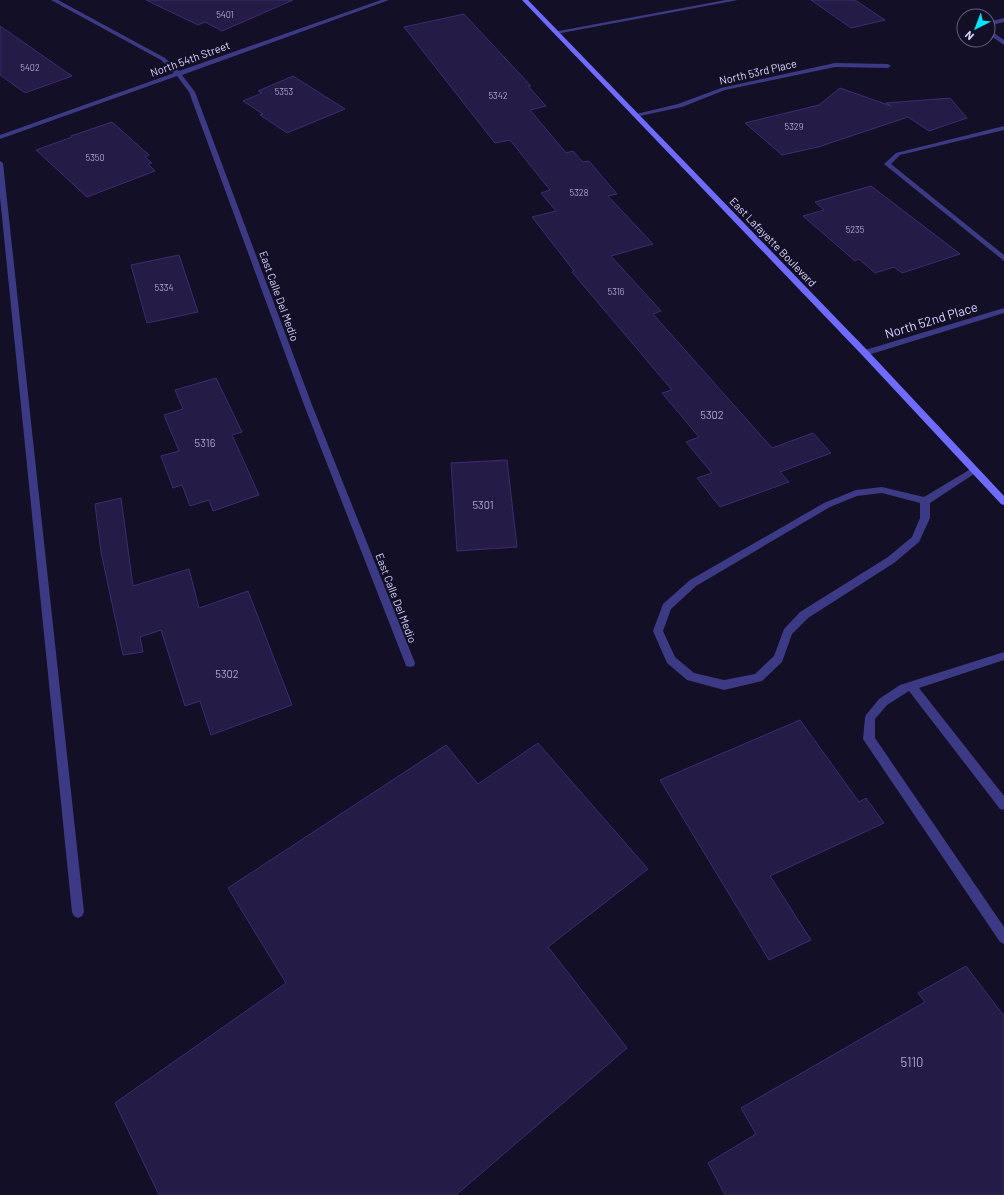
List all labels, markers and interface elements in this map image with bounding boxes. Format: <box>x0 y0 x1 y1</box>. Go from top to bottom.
north arrow <box>956 8 996 48</box>
house number: 5401 <box>216 9 234 20</box>
text: N <box>962 29 976 43</box>
street label: North 54th Street <box>148 38 231 79</box>
street label: North 53rd Place <box>718 56 798 87</box>
house number: 5402 <box>20 62 40 73</box>
house number: 5353 <box>275 86 294 97</box>
house number: 5342 <box>488 90 508 101</box>
house number: 5329 <box>785 121 804 132</box>
house number: 5350 <box>86 152 104 163</box>
house number: 5328 <box>570 187 589 198</box>
street label: East Lafayette Boulevard <box>727 194 819 289</box>
house number: 5235 <box>846 224 865 235</box>
street label: East Calle Del Medio <box>257 249 302 343</box>
house number: 5334 <box>155 282 173 293</box>
house number: 5316 <box>608 286 625 297</box>
street label: North 52nd Place <box>883 298 979 342</box>
house number: 5302 <box>700 408 724 421</box>
house number: 5316 <box>195 436 216 449</box>
house number: 5301 <box>472 498 494 511</box>
street label: East Calle Del Medio <box>373 551 420 645</box>
house number: 5302 <box>215 667 239 680</box>
house number: 5110 <box>901 1054 923 1070</box>

